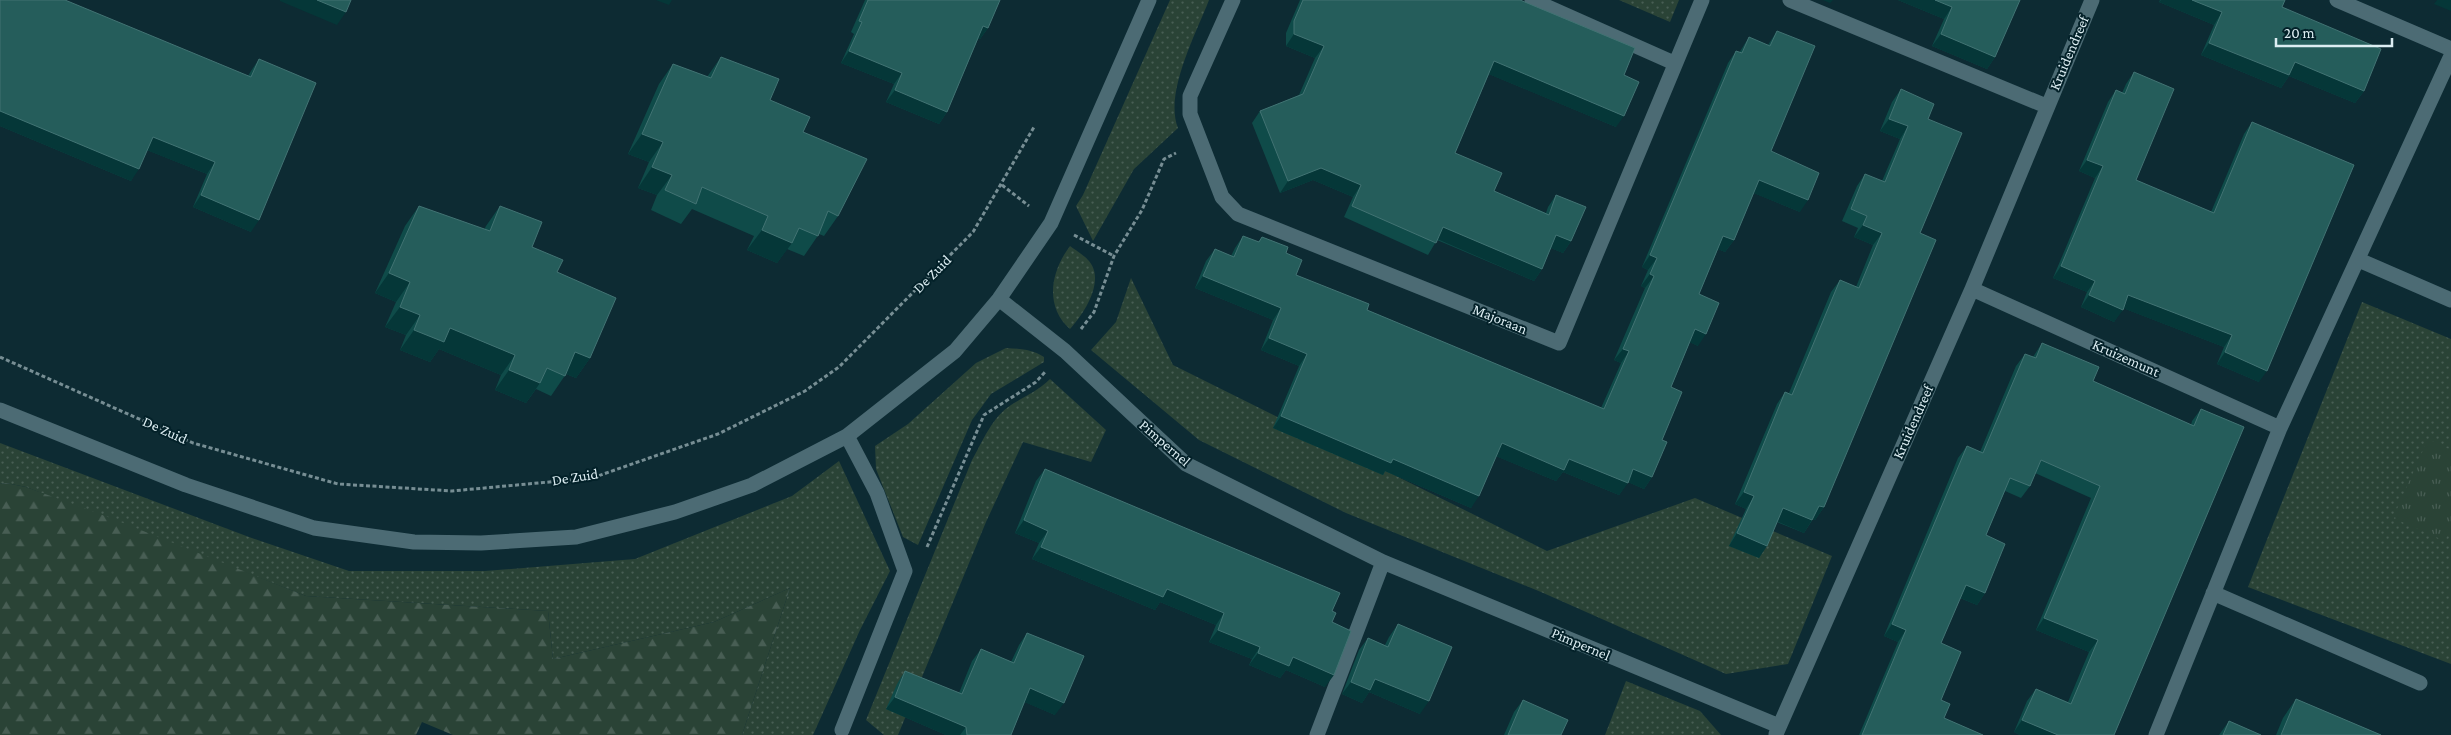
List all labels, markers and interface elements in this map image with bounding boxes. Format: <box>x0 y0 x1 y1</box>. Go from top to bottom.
street label: Kruidendreef <box>2046 12 2092 92</box>
scale bar <box>2276 15 2392 47</box>
text: 20 m <box>2284 25 2315 41</box>
street label: De Zuid <box>910 252 954 296</box>
street label: Majoraan <box>1470 301 1530 338</box>
street label: Kruizemunt <box>2090 336 2163 380</box>
street label: Kruidendreef <box>1890 381 1937 461</box>
street label: De Zuid <box>140 413 190 447</box>
street label: Pimpernel <box>1136 417 1194 470</box>
street label: De Zuid <box>551 465 599 489</box>
street label: Pimpernel <box>1549 625 1613 664</box>

